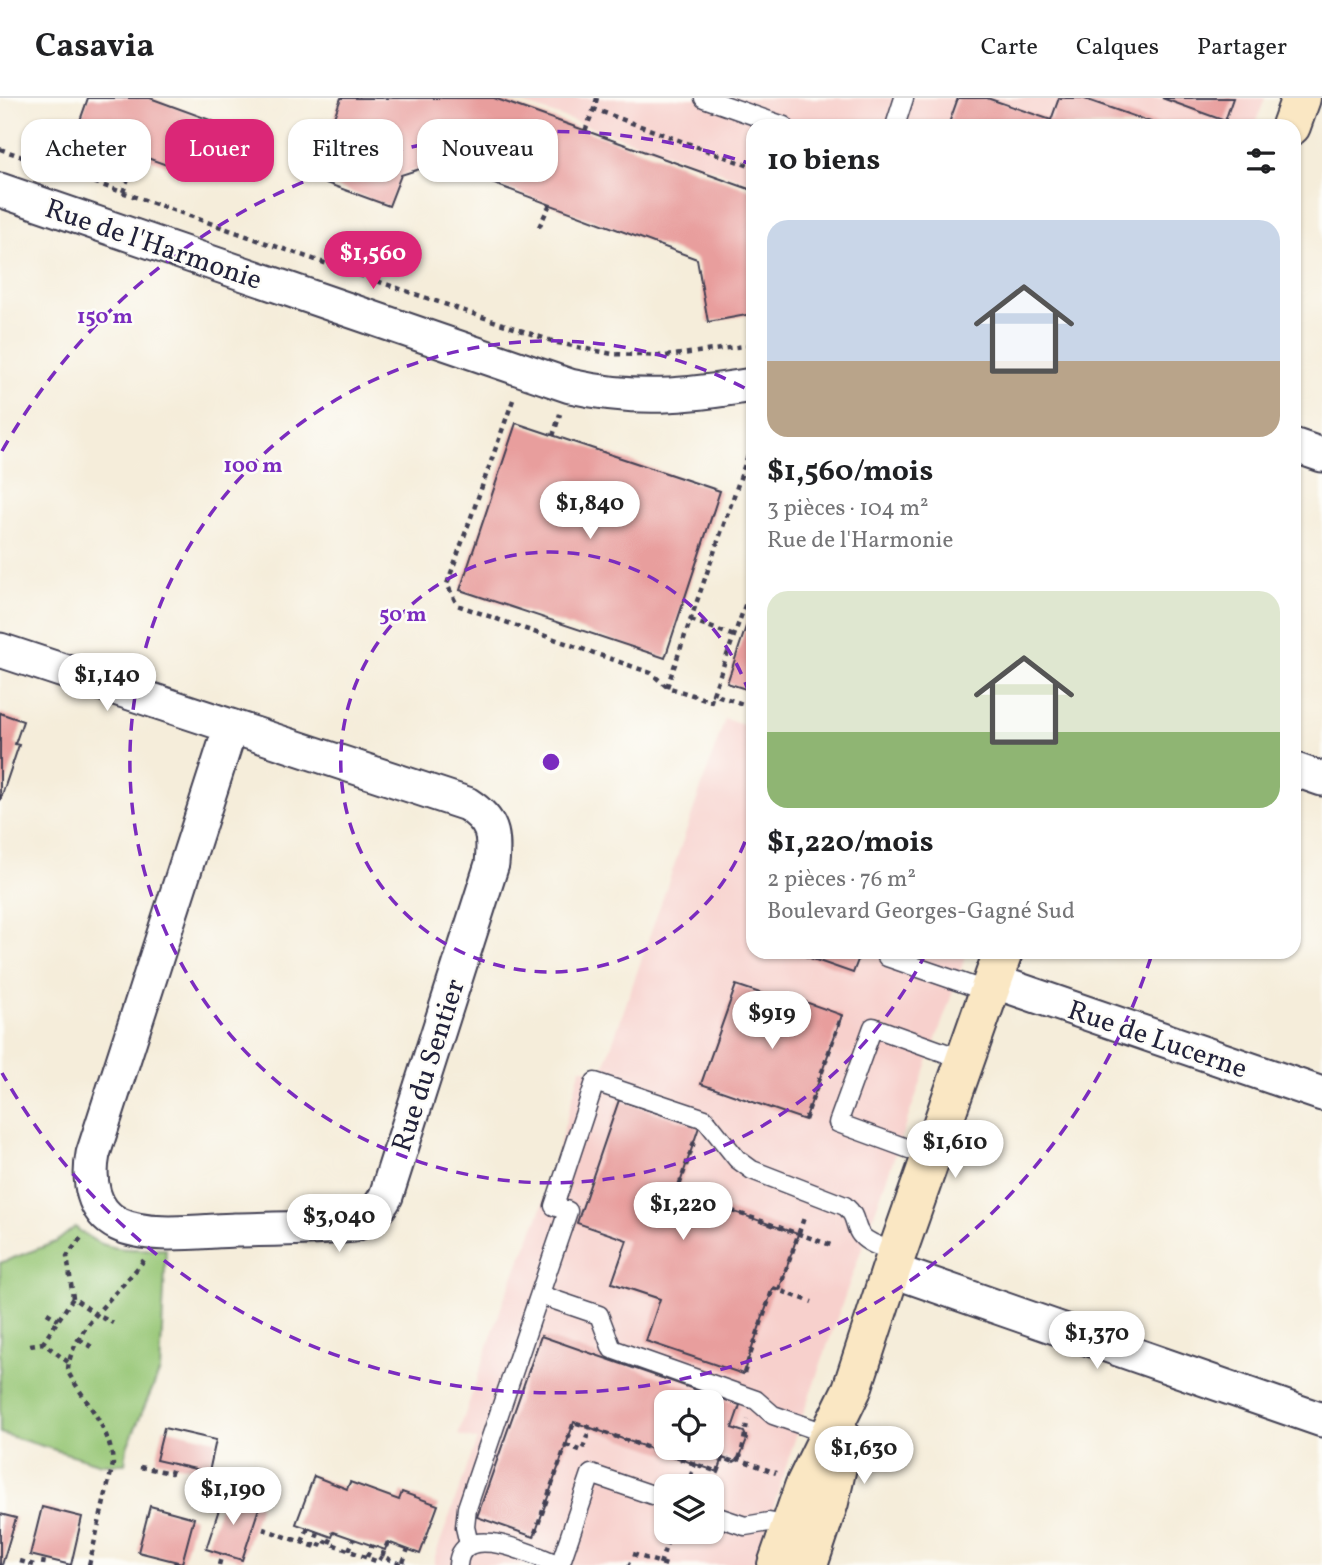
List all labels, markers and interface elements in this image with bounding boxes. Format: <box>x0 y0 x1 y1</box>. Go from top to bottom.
text: Casavia <box>35 25 155 71</box>
text: Carte <box>981 31 1038 65</box>
text: Calques <box>1076 31 1159 65</box>
text: Partager <box>1197 31 1287 65</box>
chip: Acheter <box>21 119 151 182</box>
chip: Louer <box>165 119 274 182</box>
chip: Filtres <box>288 119 403 182</box>
chip: Nouveau <box>417 119 558 182</box>
text: 10 biens <box>767 140 880 182</box>
icon: filters <box>1242 142 1280 180</box>
street label: Rue de l'Harmonie <box>40 190 267 301</box>
pin: $1,560 <box>316 232 430 291</box>
text: $1,560 <box>340 238 406 270</box>
icon: home <box>961 266 1087 392</box>
text: 150 m <box>77 303 133 332</box>
text: $1,560/mois <box>767 451 933 493</box>
text: 100 m <box>223 452 283 481</box>
pin: $1,840 <box>533 482 647 541</box>
text: $1,840 <box>556 488 624 520</box>
text: 3 pièces · 104 m² <box>767 493 929 525</box>
text: Rue de l'Harmonie <box>767 525 953 557</box>
text: 50 m <box>379 601 427 630</box>
icon: home <box>961 637 1087 763</box>
pin: $1,140 <box>50 654 164 713</box>
text: $1,140 <box>74 660 140 692</box>
centre of rings <box>539 750 563 774</box>
text: $1,220/mois <box>767 822 934 864</box>
text: 2 pièces · 76 m² <box>767 864 916 896</box>
text: Boulevard Georges-Gagné Sud <box>767 896 1075 928</box>
street label: Rue du Sentier <box>383 974 476 1157</box>
street label: Rue de Lucerne <box>1062 991 1252 1089</box>
pin: $919 <box>731 992 813 1051</box>
text: $919 <box>748 998 796 1030</box>
pin: $1,610 <box>898 1121 1012 1180</box>
text: $1,610 <box>923 1127 987 1159</box>
pin: $1,220 <box>626 1182 740 1242</box>
text: $1,220 <box>650 1189 716 1221</box>
pin: $3,040 <box>282 1194 396 1254</box>
text: $3,040 <box>303 1201 375 1233</box>
pin: $1,370 <box>1040 1312 1154 1371</box>
text: $1,370 <box>1065 1318 1129 1350</box>
map controls <box>654 1390 724 1544</box>
button: locate <box>654 1390 724 1460</box>
pin: $1,630 <box>807 1426 921 1486</box>
text: $1,630 <box>831 1433 897 1465</box>
pin: $1,190 <box>176 1468 290 1527</box>
text: $1,190 <box>200 1474 266 1506</box>
button: layers <box>654 1474 724 1544</box>

